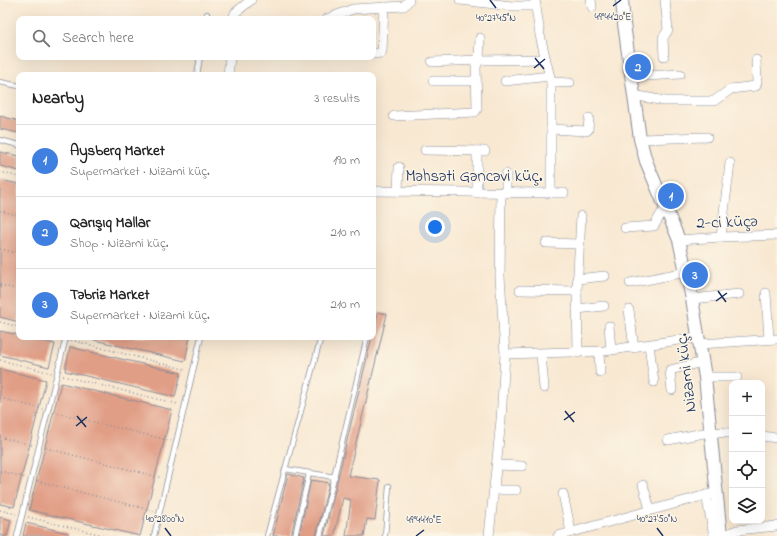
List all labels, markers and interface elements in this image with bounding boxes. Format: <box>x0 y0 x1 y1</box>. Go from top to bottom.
text: 49°44'20"E <box>595 10 631 25</box>
text: 40°27'45"N <box>476 11 516 26</box>
search box <box>16 16 376 60</box>
icon: search <box>30 27 52 49</box>
text: Search here <box>62 27 134 49</box>
pin: 2 <box>625 52 651 82</box>
text: Nearby <box>32 86 84 111</box>
text: 3 results <box>314 89 360 108</box>
text: Aysberq Market <box>70 140 165 162</box>
text: 1 <box>43 151 47 170</box>
text: 190 m <box>333 151 360 170</box>
text: Supermarket · Nizami küç. <box>70 162 210 181</box>
street label: Məhsəti Gəncəvi küç. <box>405 164 543 189</box>
pin: 1 <box>658 181 684 211</box>
street label: 2-ci küçə <box>696 209 758 236</box>
text: Qarışıq Mallar <box>70 212 150 234</box>
your location <box>425 217 445 237</box>
text: 2 <box>42 223 48 242</box>
text: 210 m <box>330 223 360 242</box>
text: Shop · Nizami küç. <box>70 234 168 253</box>
pin: 3 <box>682 260 708 290</box>
text: Təbriz Market <box>70 284 149 306</box>
text: 3 <box>42 295 48 314</box>
text: 210 m <box>330 295 360 314</box>
text: Supermarket · Nizami küç. <box>70 306 210 325</box>
street label: Nizami küç. <box>669 331 704 414</box>
map controls <box>729 380 765 524</box>
button: + <box>729 380 765 416</box>
button: − <box>729 416 765 452</box>
button: locate <box>729 452 765 488</box>
button: layers <box>729 488 765 524</box>
text: 40°28'00"N <box>146 512 185 527</box>
text: 40°27'50"N <box>637 512 677 527</box>
text: 49°44'10"E <box>407 513 442 528</box>

